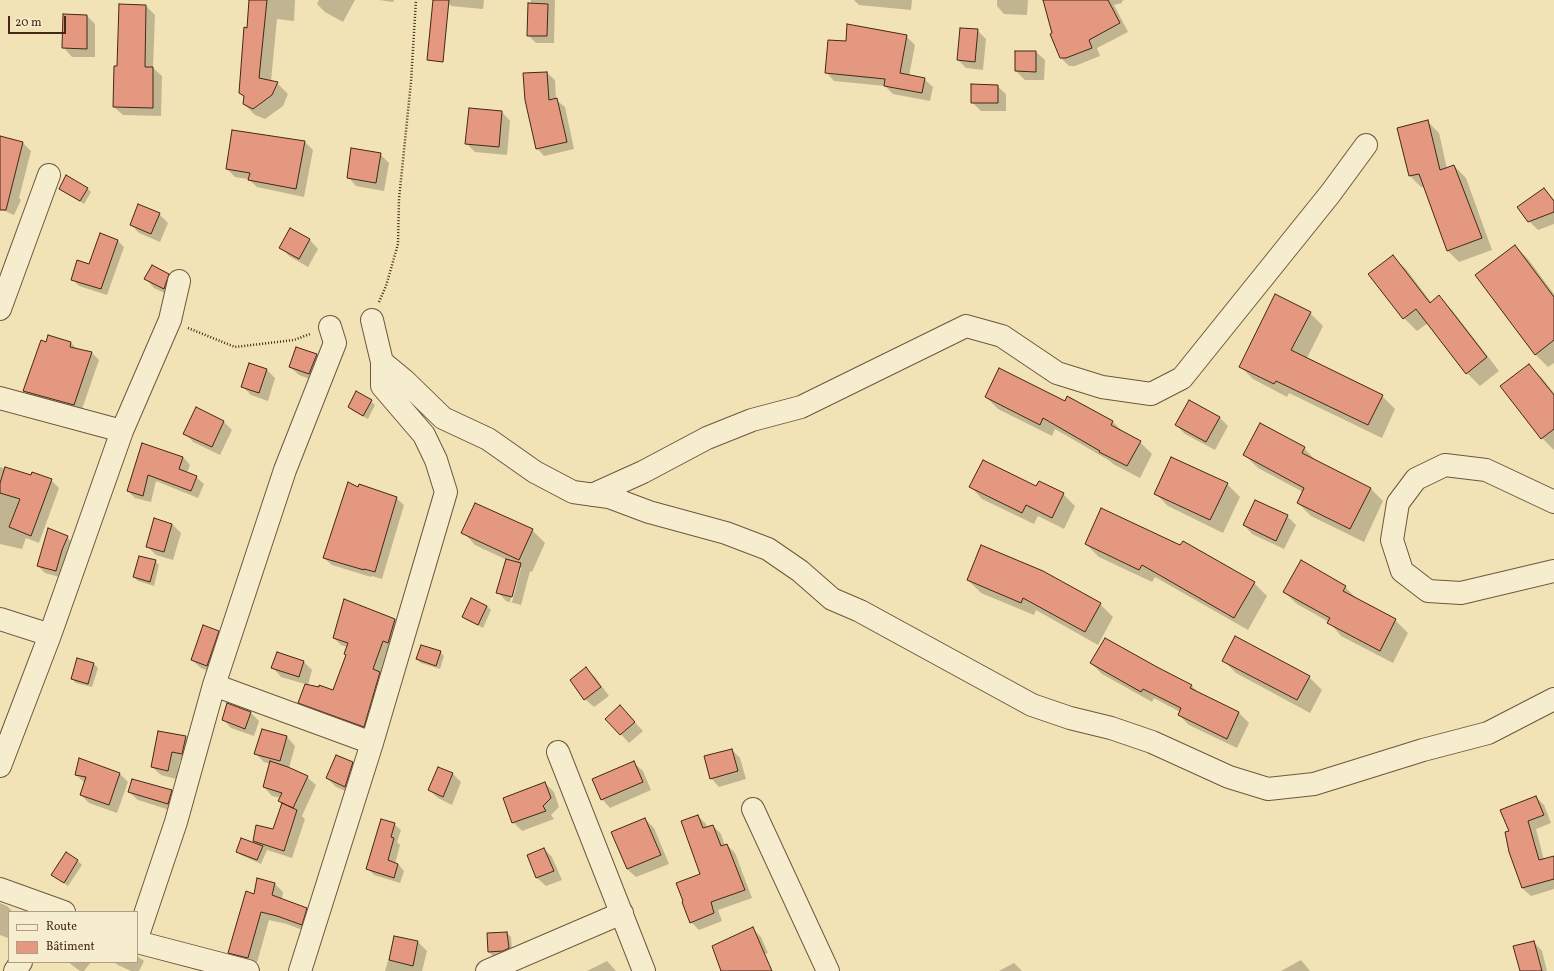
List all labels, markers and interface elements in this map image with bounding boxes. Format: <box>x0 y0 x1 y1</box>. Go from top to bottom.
scale bar <box>10 8 68 34</box>
text: 20 m <box>15 15 42 31</box>
legend <box>8 911 138 963</box>
text: Route <box>46 919 77 935</box>
text: Bâtiment <box>46 939 95 955</box>

